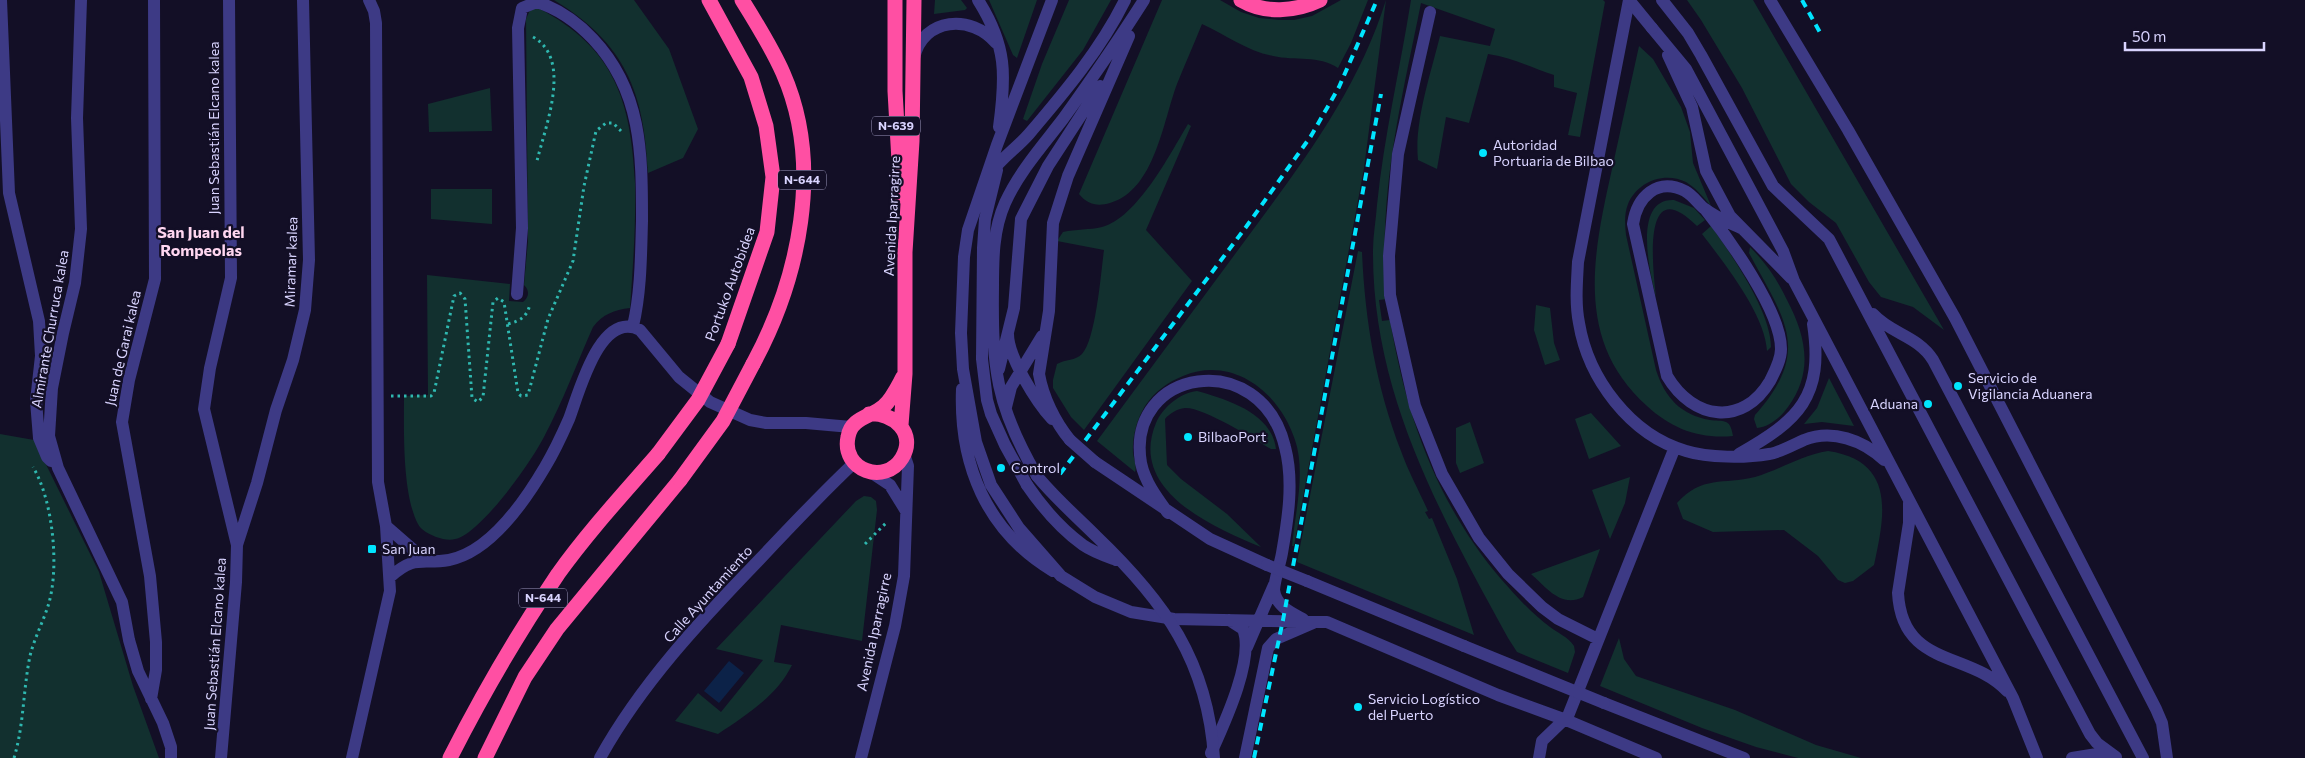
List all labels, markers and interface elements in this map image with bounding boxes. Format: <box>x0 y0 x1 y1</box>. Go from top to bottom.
scale bar <box>2125 20 2264 52</box>
text: 50 m <box>2132 27 2166 45</box>
street label: Juan Sebastián Elcano kalea <box>205 41 222 215</box>
road number: N-639 <box>872 116 920 136</box>
place label: Autoridad Portuaria de Bilbao <box>1493 136 1614 169</box>
marker: Autoridad Portuaria de Bilbao <box>1477 147 1489 159</box>
street label: Avenida Iparragirre <box>880 155 903 277</box>
road number: N-644 <box>778 170 826 190</box>
street label: Miramar kalea <box>280 216 301 308</box>
district label: San Juan del Rompeolas <box>157 222 245 259</box>
street label: Portuko Autobidea <box>701 224 758 343</box>
street label: Almirante Churruca kalea <box>27 249 72 409</box>
street label: Juan de Garai kalea <box>101 289 144 407</box>
place label: Servicio de Vigilancia Aduanera <box>1968 369 2093 402</box>
marker: Servicio de Vigilancia Aduanera <box>1952 380 1964 392</box>
place label: Aduana <box>1870 395 1918 412</box>
marker: Aduana <box>1922 398 1934 410</box>
place label: BilbaoPort <box>1198 428 1267 445</box>
marker: BilbaoPort <box>1182 431 1194 443</box>
place label: Control <box>1011 459 1060 476</box>
marker: Control <box>995 462 1007 474</box>
place label: San Juan <box>382 540 435 557</box>
street label: Calle Ayuntamiento <box>660 542 756 646</box>
marker: San Juan <box>366 543 378 555</box>
street label: Juan Sebastián Elcano kalea <box>200 557 229 731</box>
street label: Avenida Iparragirre <box>853 571 894 693</box>
road number: N-644 <box>519 588 567 608</box>
place label: Servicio Logístico del Puerto <box>1368 690 1480 723</box>
marker: Servicio Logístico del Puerto <box>1352 701 1364 713</box>

